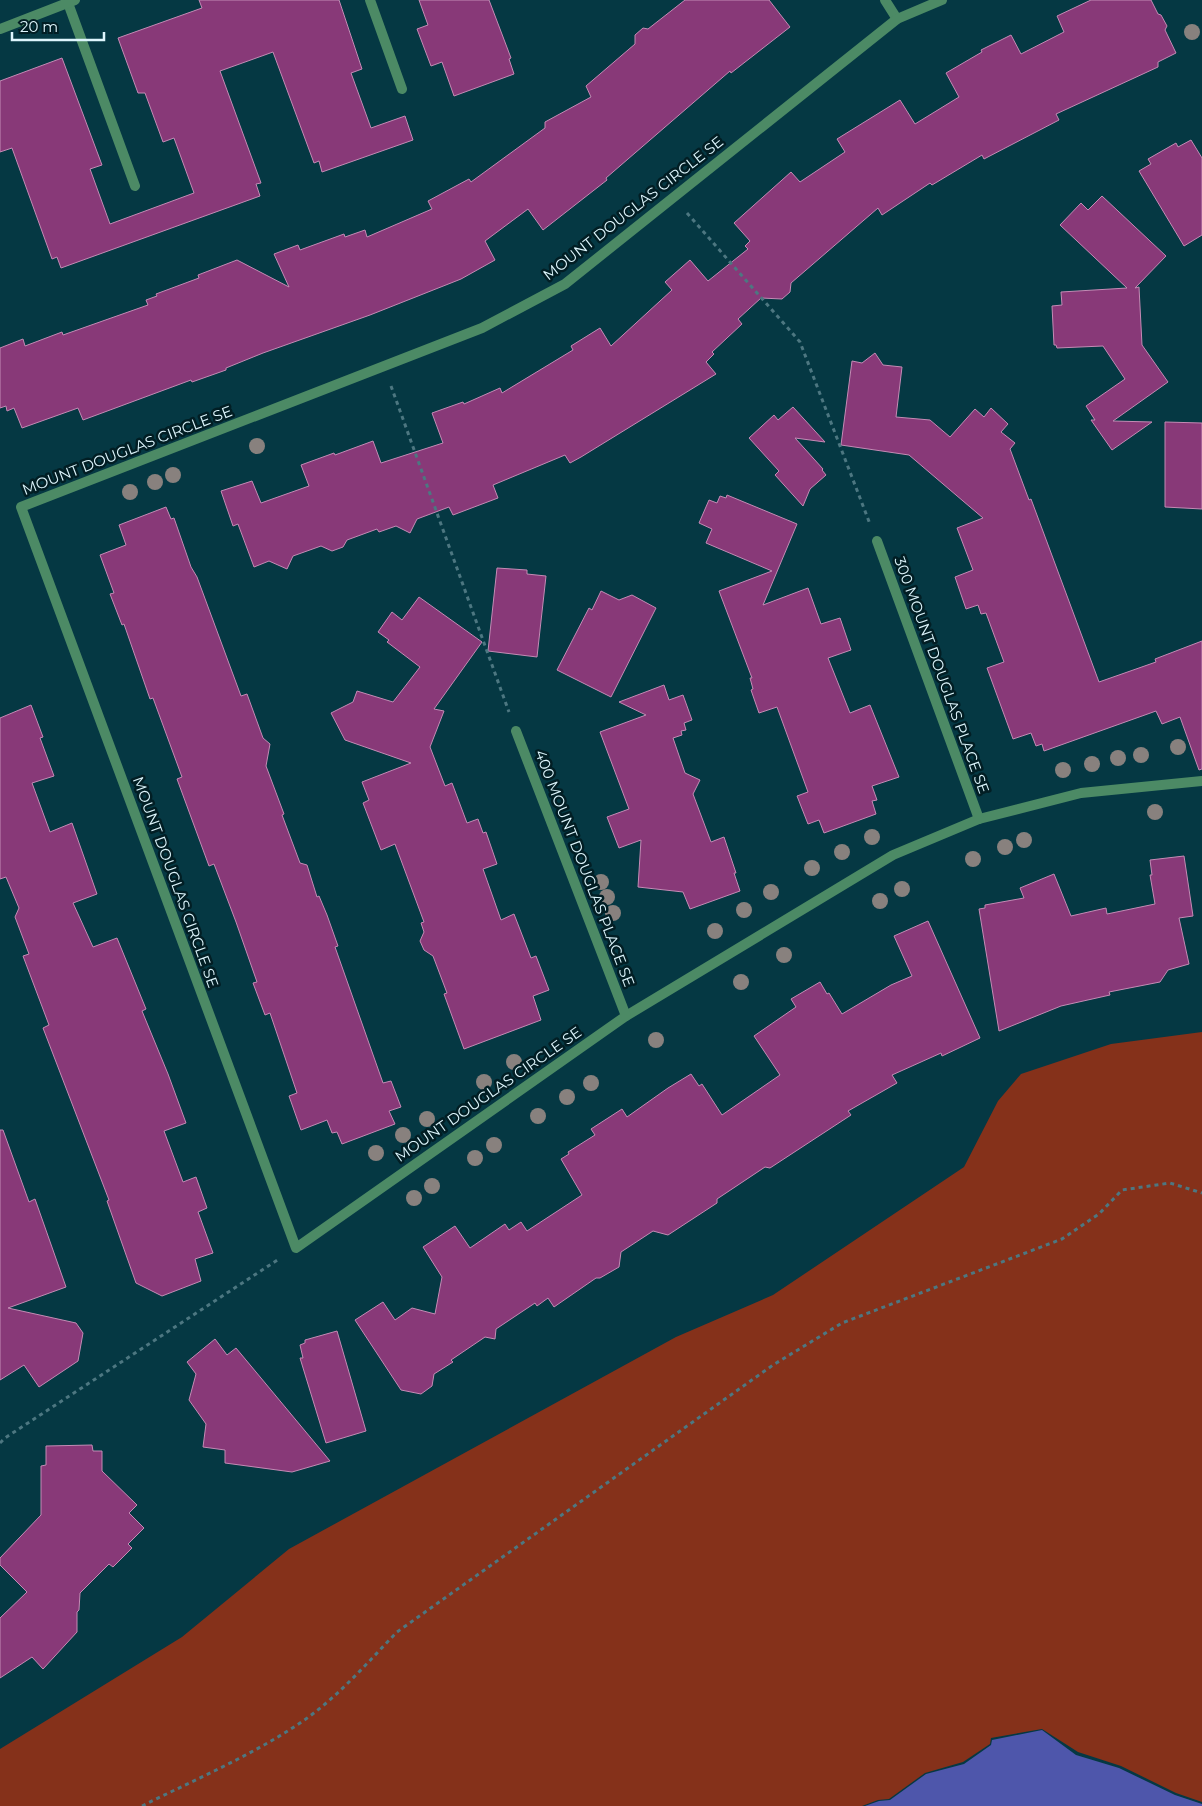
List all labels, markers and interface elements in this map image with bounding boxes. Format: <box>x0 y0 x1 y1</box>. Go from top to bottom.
scale bar <box>12 10 105 42</box>
text: 20 m <box>20 17 58 36</box>
street label: MOUNT DOUGLAS CIRCLE SE <box>539 132 727 284</box>
street label: MOUNT DOUGLAS CIRCLE SE <box>19 401 235 499</box>
street label: 300 MOUNT DOUGLAS PLACE SE <box>890 554 994 796</box>
street label: 400 MOUNT DOUGLAS PLACE SE <box>531 747 639 989</box>
street label: MOUNT DOUGLAS CIRCLE SE <box>129 774 223 990</box>
street label: MOUNT DOUGLAS CIRCLE SE <box>391 1022 585 1166</box>

